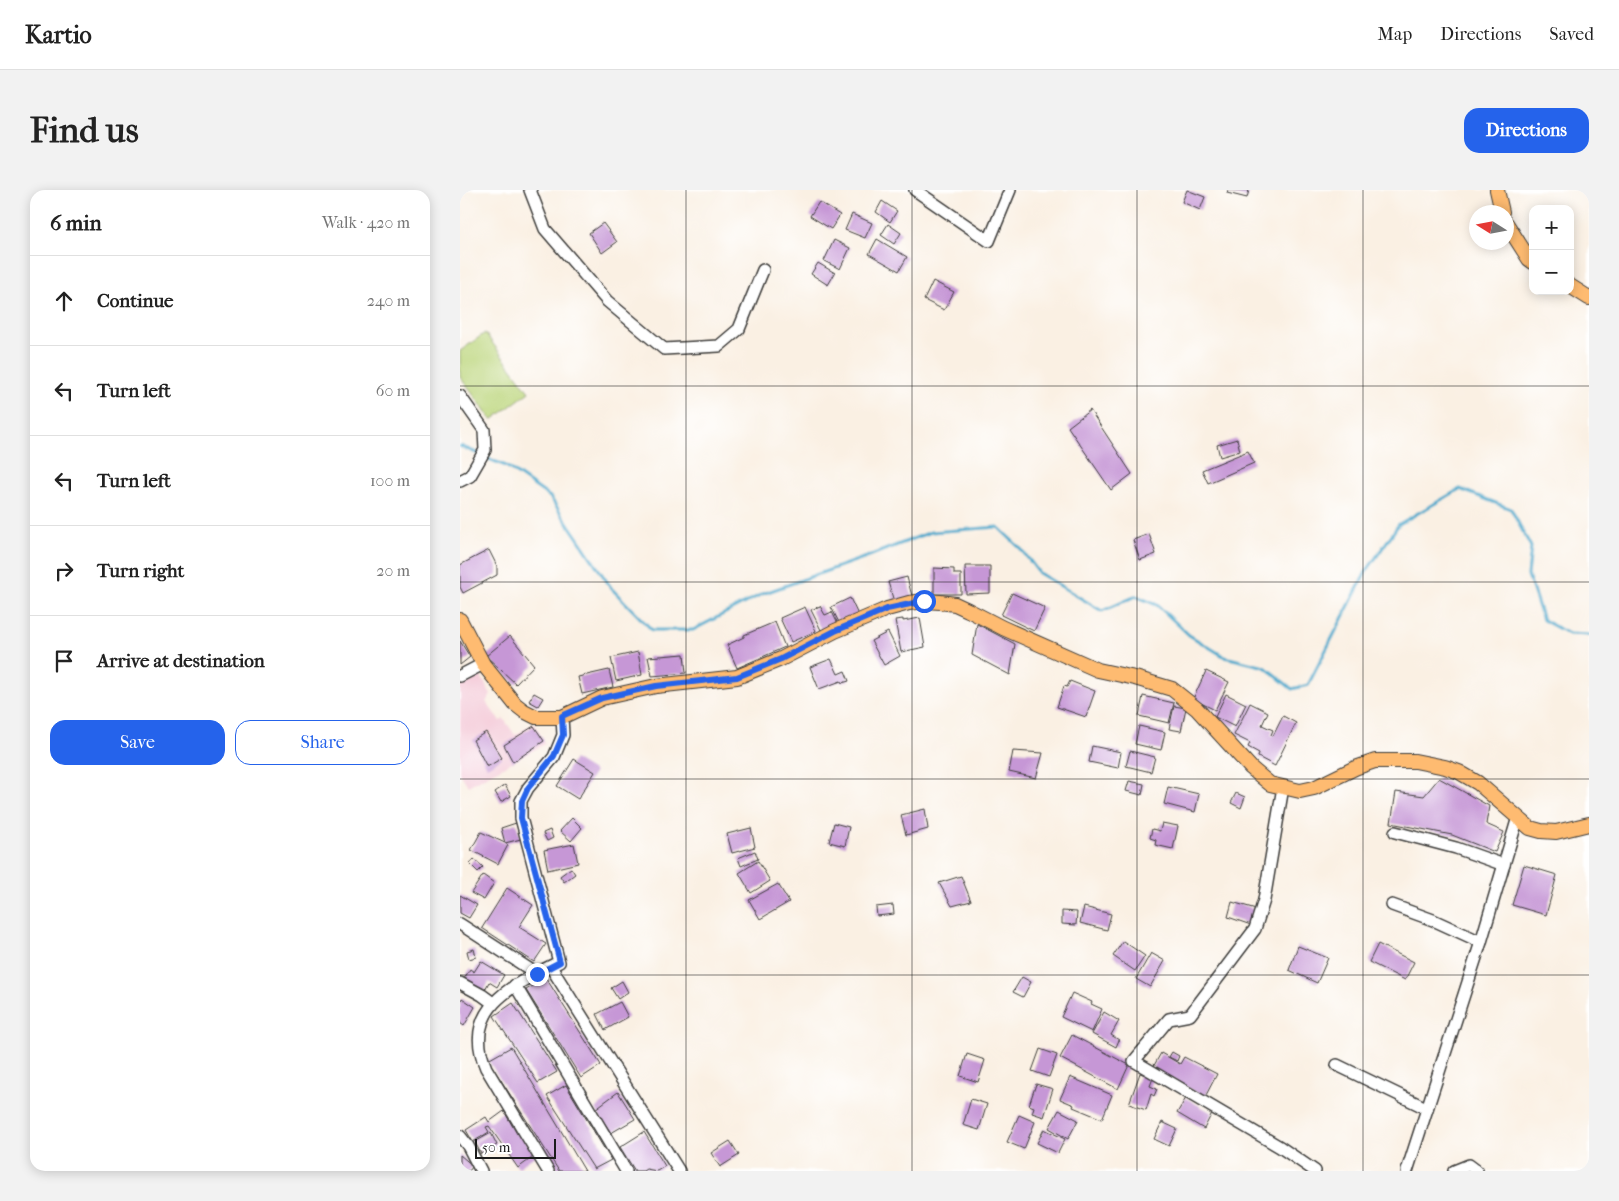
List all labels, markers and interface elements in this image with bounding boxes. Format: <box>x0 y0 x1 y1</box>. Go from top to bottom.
text: Kartio <box>25 21 92 49</box>
text: Map <box>1378 24 1412 45</box>
text: Directions <box>1440 24 1521 45</box>
text: Saved <box>1549 24 1594 45</box>
button: Directions <box>1464 108 1589 153</box>
text: Find us <box>30 110 139 151</box>
north arrow <box>1469 205 1514 250</box>
map controls <box>1529 205 1574 295</box>
button: + <box>1529 205 1574 250</box>
text: 6 min <box>50 211 102 235</box>
text: Walk · 420 m <box>322 213 410 232</box>
button: − <box>1529 250 1574 295</box>
icon: ahead <box>50 287 78 315</box>
text: Continue <box>97 290 173 312</box>
text: 240 m <box>367 291 410 310</box>
icon: left <box>50 377 78 405</box>
text: Turn left <box>97 380 171 402</box>
text: 60 m <box>376 381 410 400</box>
icon: left <box>50 467 78 495</box>
text: Turn left <box>97 470 171 492</box>
text: 100 m <box>370 471 410 490</box>
icon: right <box>50 557 78 585</box>
text: Turn right <box>97 560 184 582</box>
text: 20 m <box>376 561 410 580</box>
route start <box>913 590 936 613</box>
icon: arrive <box>50 647 78 675</box>
text: Arrive at destination <box>97 650 265 672</box>
button: Save <box>50 720 225 765</box>
button: Share <box>235 720 410 765</box>
route end <box>526 963 549 986</box>
scale bar <box>475 1136 556 1159</box>
text: 50 m <box>482 1139 510 1156</box>

